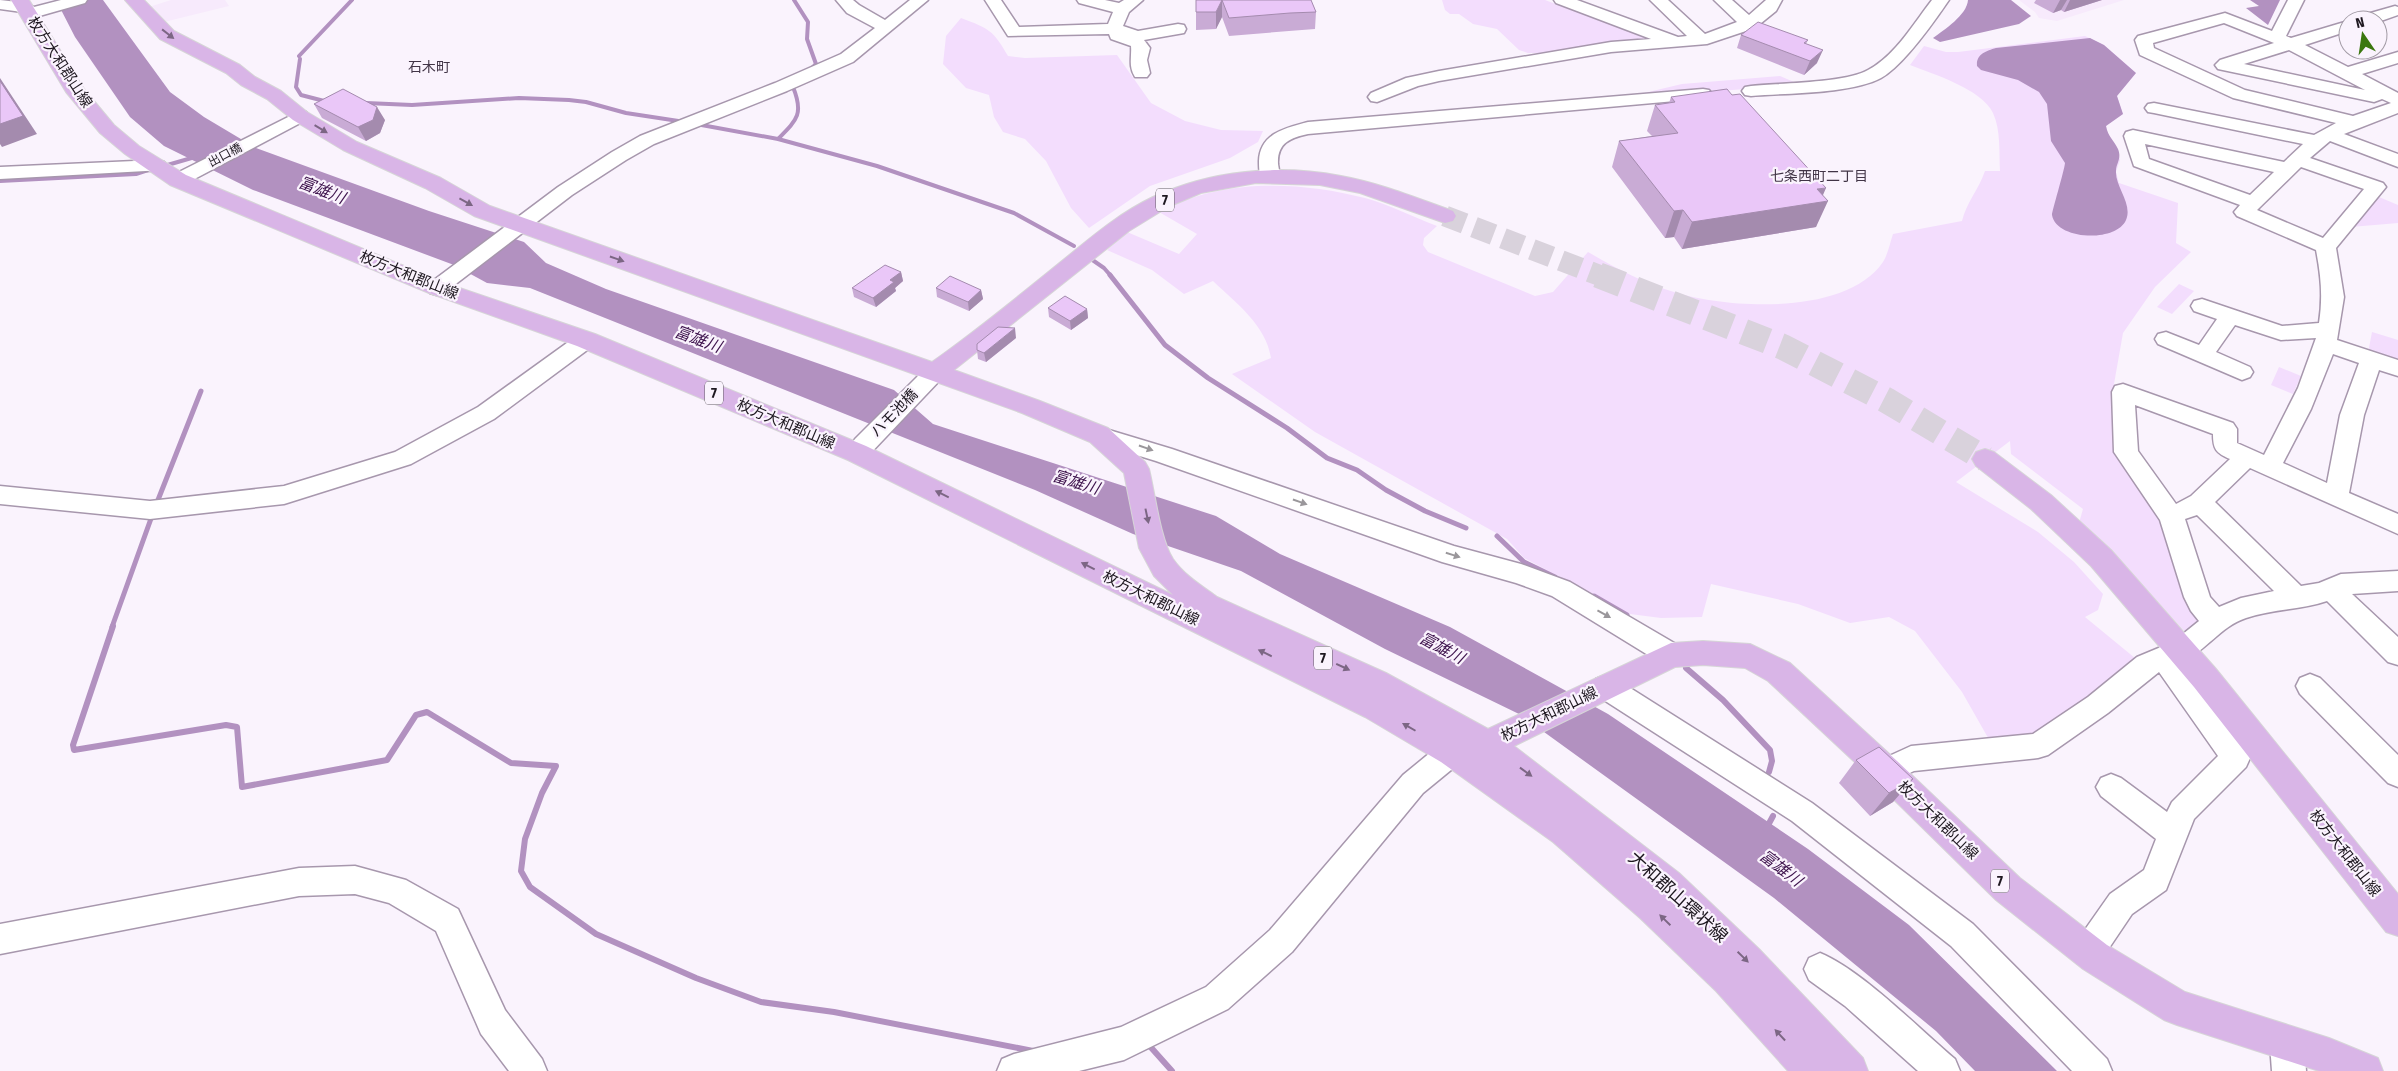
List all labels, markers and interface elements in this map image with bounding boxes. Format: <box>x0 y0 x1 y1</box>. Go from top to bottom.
north arrow <box>2338 10 2388 60</box>
street label: 枚方大和郡山線 <box>24 13 96 111</box>
text: N <box>2354 14 2366 32</box>
one-way arrow <box>162 29 175 40</box>
district label: 石木町 <box>408 59 450 76</box>
one-way arrow <box>314 124 327 133</box>
street label: 出口橋 <box>206 140 244 170</box>
district label: 七条西町二丁目 <box>1770 168 1868 185</box>
water label: 富雄川 <box>296 173 350 208</box>
road number: 7 <box>1156 188 1174 212</box>
one-way arrow <box>459 197 472 206</box>
street label: 枚方大和郡山線 <box>357 247 461 303</box>
one-way arrow <box>610 256 625 263</box>
water label: 富雄川 <box>672 322 726 357</box>
road number: 7 <box>705 382 723 404</box>
street label: ハモ池橋 <box>867 385 921 441</box>
street label: 枚方大和郡山線 <box>734 395 838 453</box>
one-way arrow <box>1139 445 1154 453</box>
water label: 富雄川 <box>1050 466 1104 499</box>
one-way arrow <box>935 490 949 498</box>
one-way arrow <box>1292 499 1307 506</box>
one-way arrow <box>1143 509 1151 524</box>
one-way arrow <box>1446 552 1461 560</box>
one-way arrow <box>1080 562 1095 570</box>
street label: 枚方大和郡山線 <box>1100 567 1202 629</box>
one-way arrow <box>1597 609 1610 618</box>
water label: 富雄川 <box>1416 628 1469 669</box>
road number: 7 <box>1314 646 1332 670</box>
one-way arrow <box>1258 649 1272 657</box>
one-way arrow <box>1336 664 1350 672</box>
street label: 枚方大和郡山線 <box>1498 683 1600 745</box>
one-way arrow <box>1403 723 1416 732</box>
one-way arrow <box>1519 767 1532 778</box>
street label: 枚方大和郡山線 <box>1894 777 1982 863</box>
street label: 枚方大和郡山線 <box>2306 806 2384 900</box>
water label: 富雄川 <box>1756 846 1807 891</box>
street label: 大和郡山環状線 <box>1624 847 1732 947</box>
road number: 7 <box>1991 869 2009 892</box>
one-way arrow <box>1660 914 1672 926</box>
one-way arrow <box>1737 951 1749 963</box>
one-way arrow <box>1774 1030 1786 1042</box>

